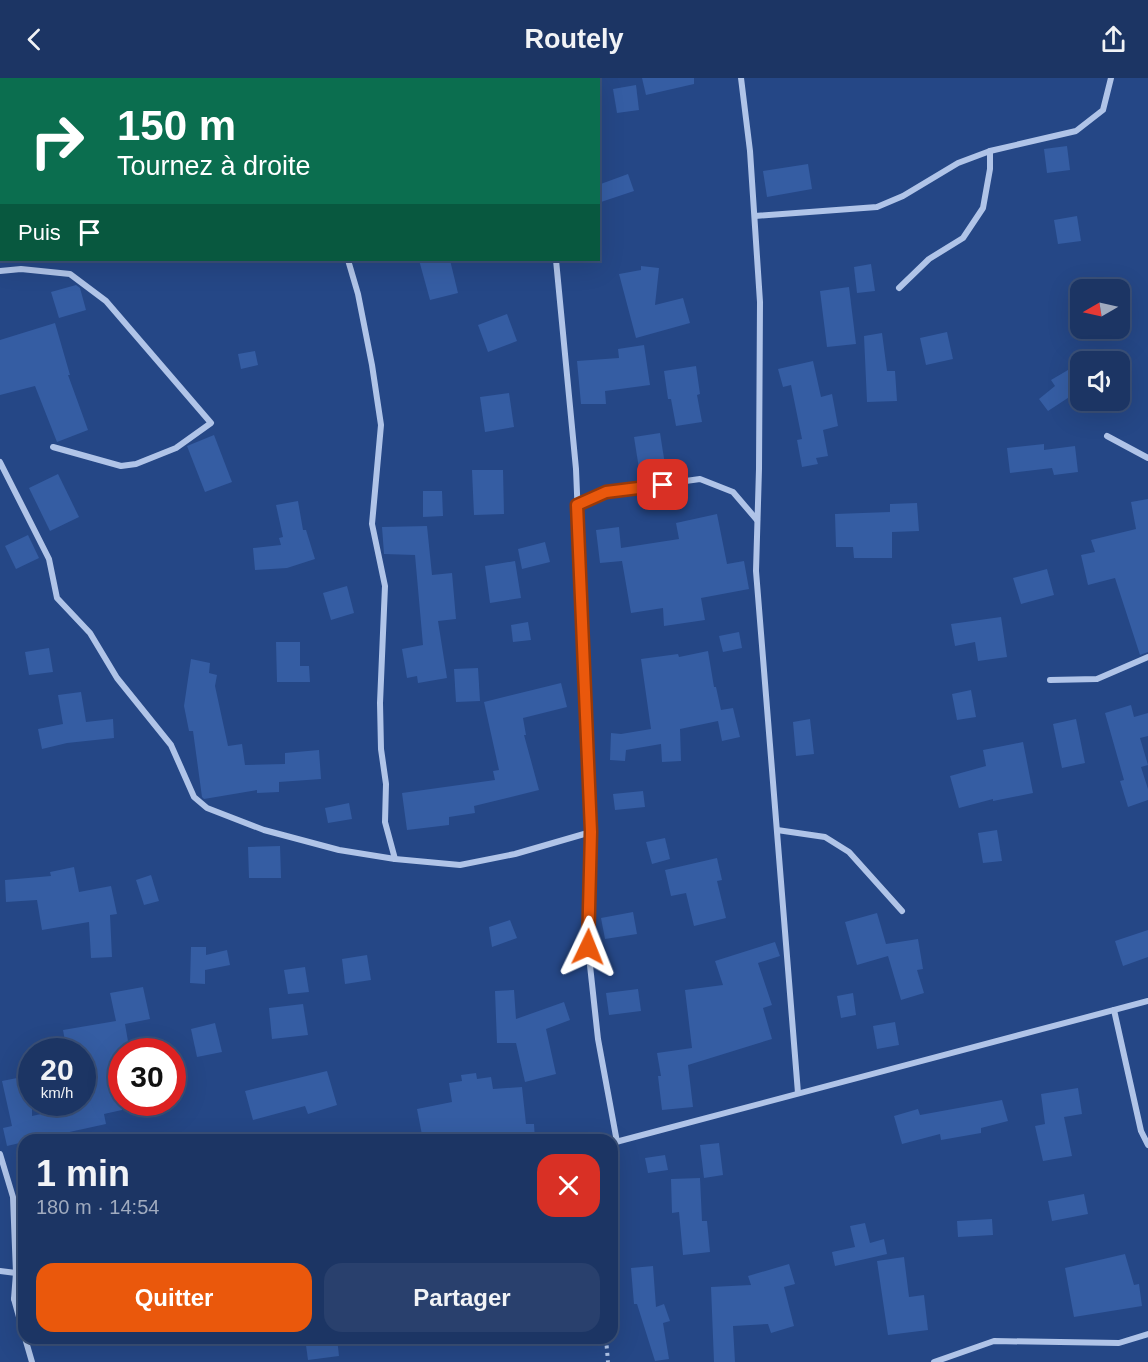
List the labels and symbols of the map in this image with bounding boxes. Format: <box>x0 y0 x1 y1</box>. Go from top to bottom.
north arrow <box>1070 279 1130 339</box>
pin <box>637 459 688 510</box>
position arrow <box>556 915 620 979</box>
speed limit sign: 30 <box>108 1038 186 1116</box>

